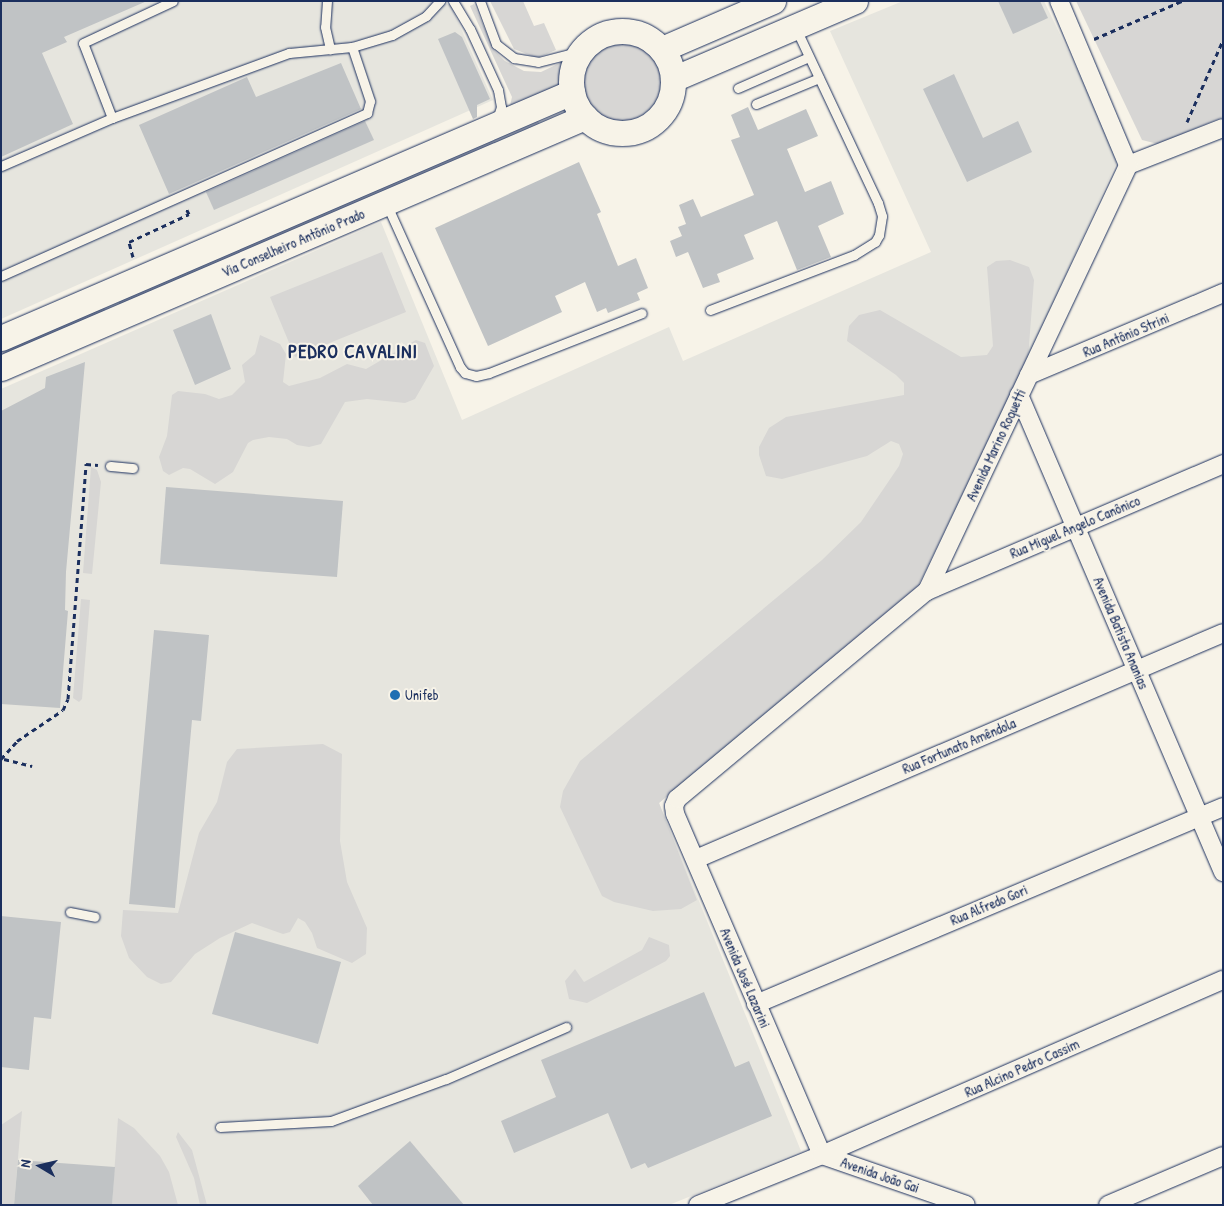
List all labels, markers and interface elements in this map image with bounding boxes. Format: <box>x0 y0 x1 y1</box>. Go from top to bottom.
street label: Via Conselheiro Antônio Prado <box>219 205 367 281</box>
street label: Rua Antônio Strini <box>1080 309 1172 361</box>
district label: PEDRO CAVALINI <box>286 341 420 363</box>
street label: Avenida Marino Roquetti <box>963 386 1029 504</box>
street label: Rua Miguel Angelo Canônico <box>1007 492 1143 562</box>
street label: Avenida Batista Ananias <box>1090 574 1152 692</box>
place label: Unifeb <box>405 687 439 703</box>
marker: Unifeb <box>389 689 401 701</box>
street label: Rua Fortunato Amêndola <box>900 715 1018 777</box>
street label: Rua Alfredo Gori <box>948 881 1030 929</box>
street label: Avenida José Lazarini <box>716 926 774 1030</box>
street label: Rua Alcino Pedro Cassim <box>962 1035 1082 1101</box>
north arrow <box>15 1141 65 1191</box>
street label: Avenida João Gai <box>838 1154 922 1196</box>
text: N <box>15 1158 35 1169</box>

